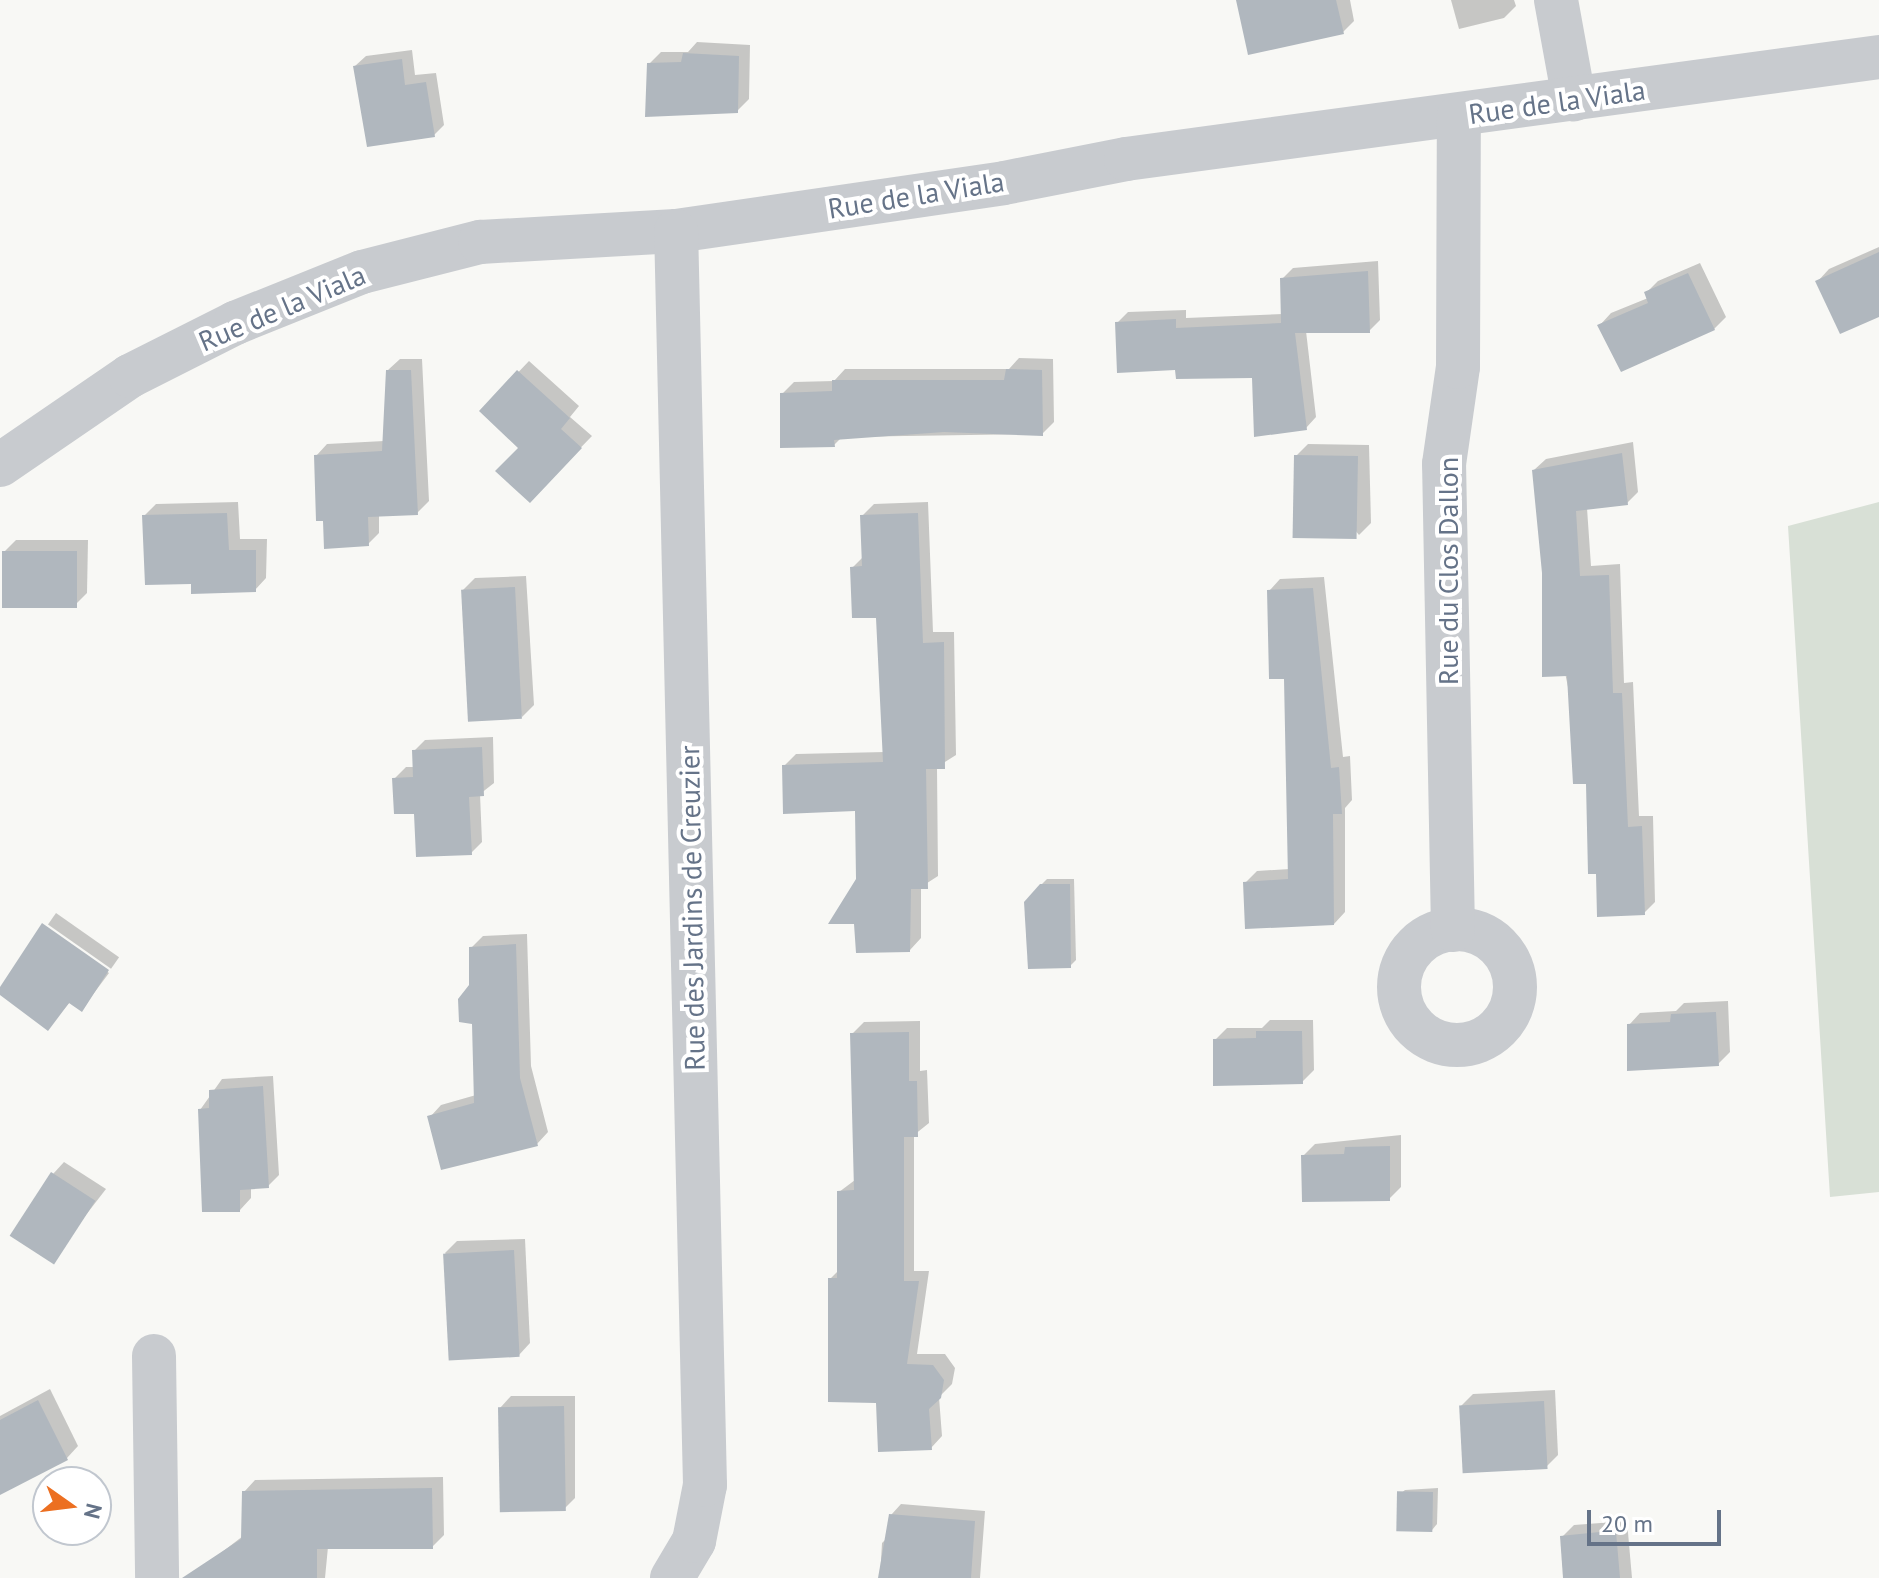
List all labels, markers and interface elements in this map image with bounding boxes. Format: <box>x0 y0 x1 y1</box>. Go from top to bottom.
street label: Rue de la Viala <box>1466 73 1648 131</box>
street label: Rue de la Viala <box>825 164 1007 226</box>
street label: Rue de la Viala <box>193 258 371 358</box>
street label: Rue du Clos Dallon <box>1431 457 1465 685</box>
street label: Rue des Jardins de Creuzier <box>672 745 712 1071</box>
north arrow <box>32 1466 112 1546</box>
scale bar <box>1591 1494 1725 1544</box>
text: N <box>78 1501 109 1522</box>
text: 20 m <box>1601 1508 1653 1539</box>

